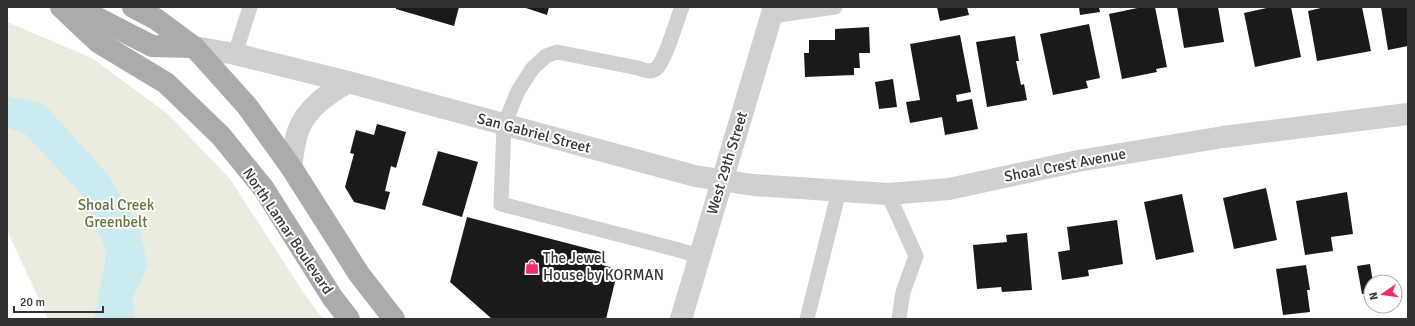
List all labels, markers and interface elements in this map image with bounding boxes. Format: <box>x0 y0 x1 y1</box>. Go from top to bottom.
street label: San Gabriel Street <box>475 109 593 157</box>
street label: West 29th Street <box>703 109 751 217</box>
street label: Shoal Crest Avenue <box>1003 144 1127 186</box>
street label: North Lamar Boulevard <box>239 164 337 298</box>
park label: Shoal Creek Greenbelt <box>78 196 155 231</box>
place label: The Jewel House by KORMAN <box>543 249 664 284</box>
shop icon: The Jewel House by KORMAN <box>524 259 540 275</box>
north arrow <box>1363 274 1403 314</box>
scale bar <box>14 288 103 314</box>
text: N <box>1367 291 1381 301</box>
text: 20 m <box>20 295 45 310</box>

